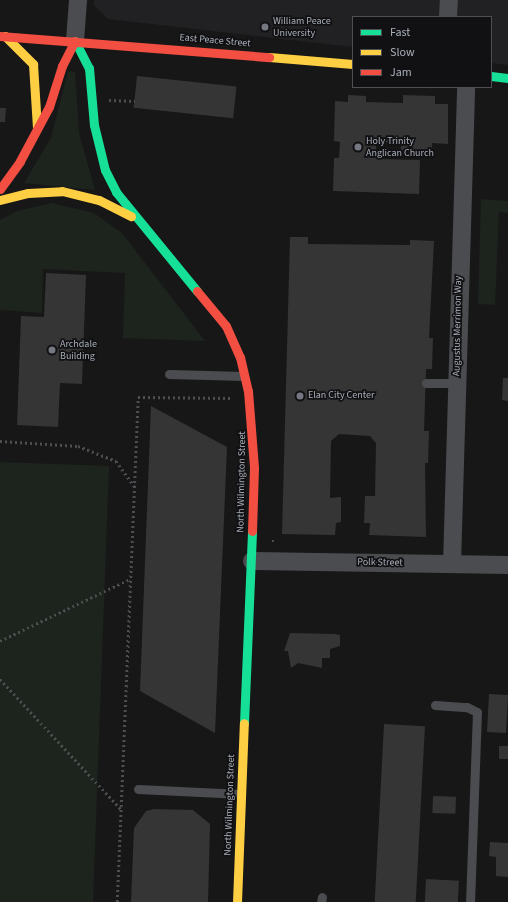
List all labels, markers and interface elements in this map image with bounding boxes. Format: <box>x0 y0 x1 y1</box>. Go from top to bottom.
place label: William Peace University <box>273 15 331 38</box>
legend <box>352 16 492 88</box>
marker: William Peace University <box>260 22 270 32</box>
text: Fast <box>390 24 410 41</box>
street label: East Peace Street <box>179 32 251 50</box>
text: Slow <box>390 44 415 61</box>
text: Jam <box>390 64 412 81</box>
place label: Holy Trinity Anglican Church <box>366 135 434 158</box>
marker: Holy Trinity Anglican Church <box>353 142 363 152</box>
street label: Augustus Merrimon Way <box>451 276 465 376</box>
place label: Archdale Building <box>60 338 97 362</box>
marker: Archdale Building <box>47 345 57 355</box>
place label: Elan City Center <box>308 390 374 402</box>
marker: Elan City Center <box>295 391 305 401</box>
street label: North Wilmington Street <box>235 431 249 533</box>
street label: Polk Street <box>357 557 403 569</box>
street label: North Wilmington Street <box>222 754 238 856</box>

